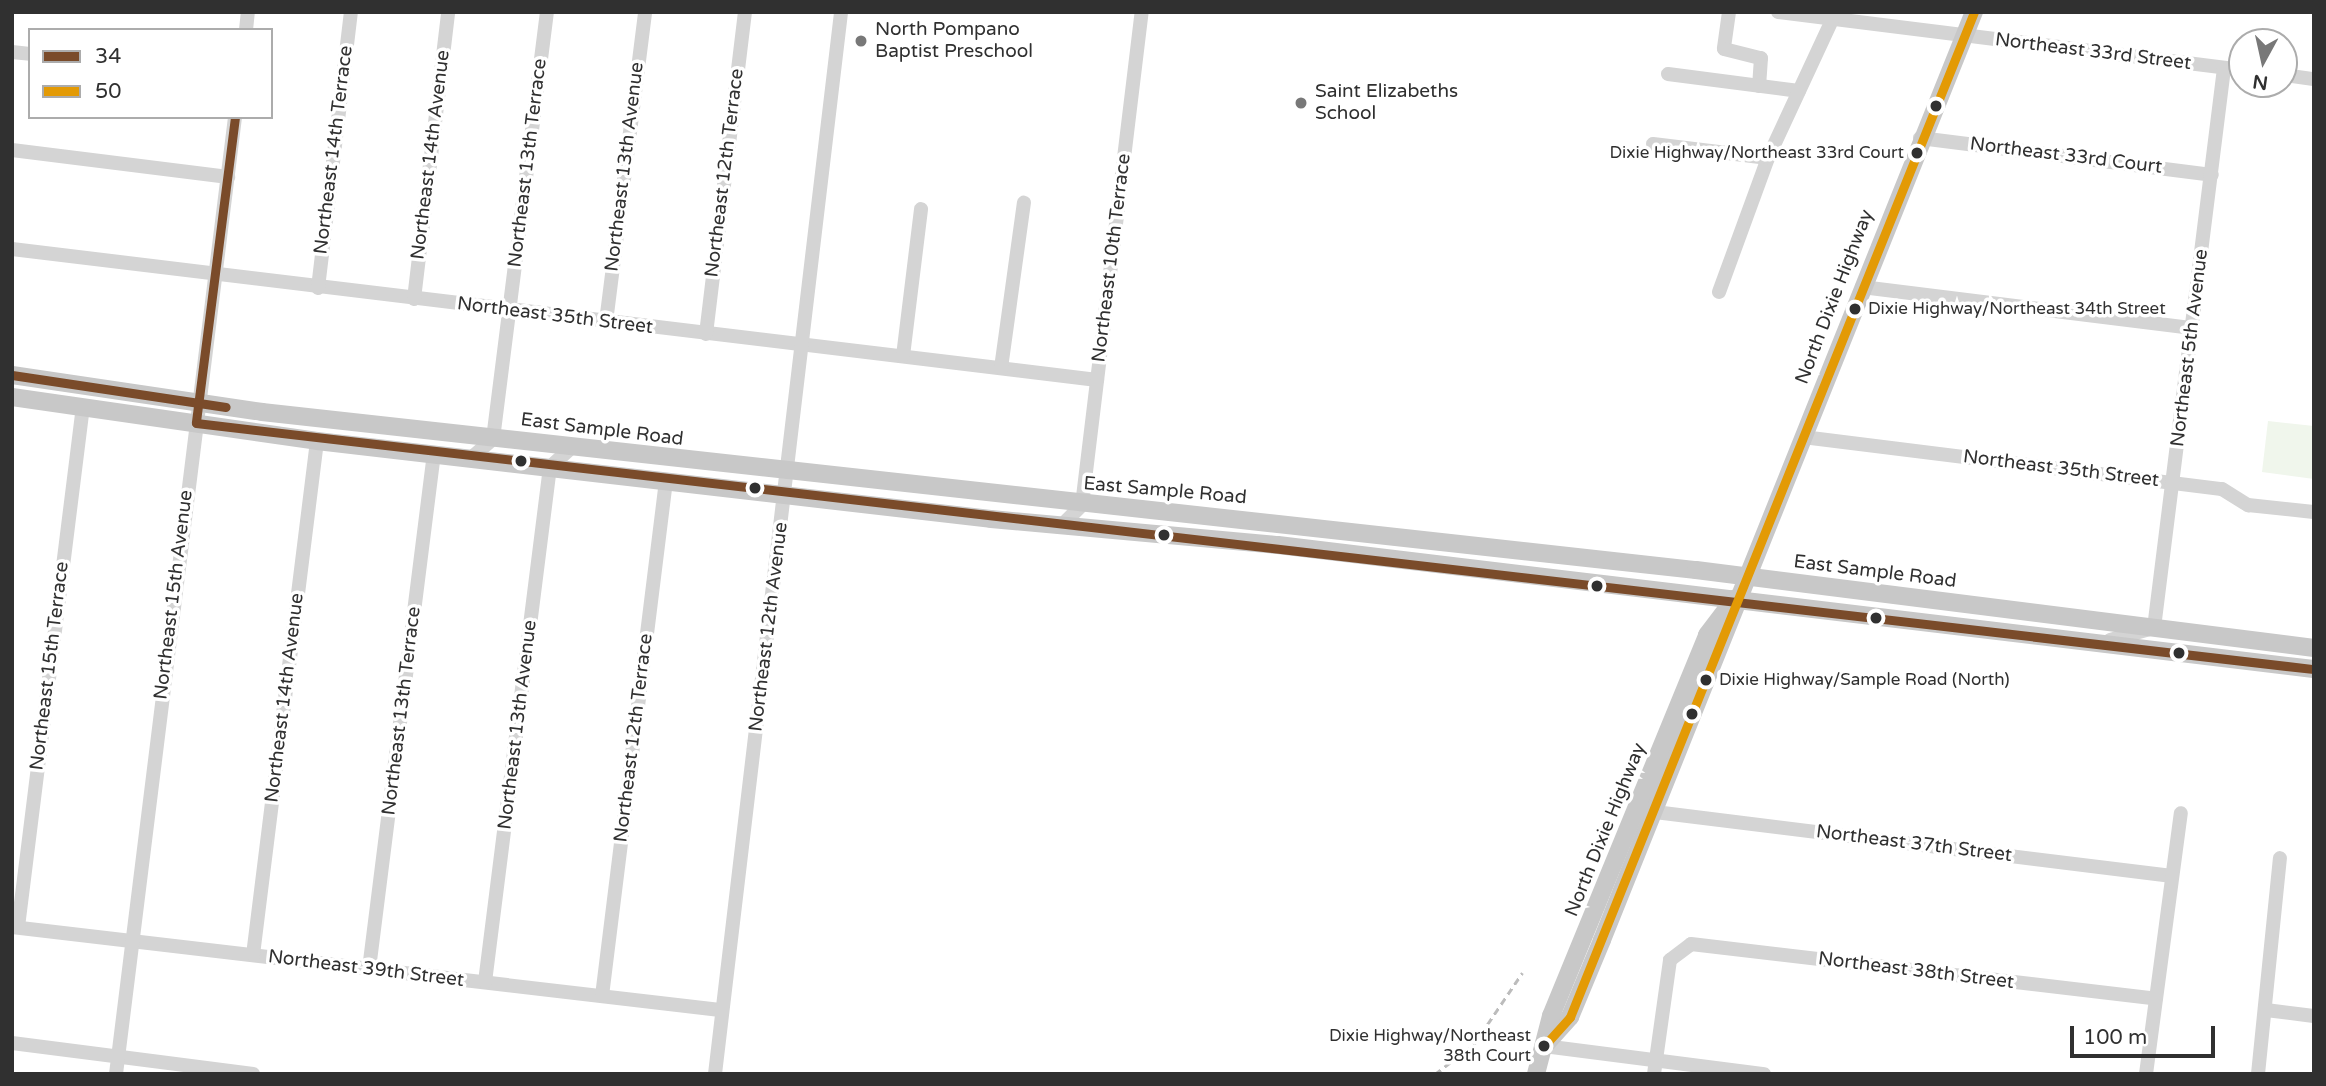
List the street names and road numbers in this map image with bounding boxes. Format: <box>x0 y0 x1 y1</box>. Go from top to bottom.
street label: Northeast 33rd Street <box>1994 29 2192 75</box>
street label: Northeast 14th Terrace <box>310 44 358 256</box>
street label: Northeast 14th Avenue <box>407 49 455 261</box>
street label: Northeast 13th Terrace <box>504 57 552 269</box>
street label: Northeast 13th Avenue <box>601 61 649 273</box>
street label: Northeast 12th Terrace <box>701 67 749 279</box>
street label: Northeast 33rd Court <box>1968 133 2164 179</box>
street label: Northeast 10th Terrace <box>1088 152 1136 364</box>
street label: North Dixie Highway <box>1791 207 1879 387</box>
street label: Northeast 5th Avenue <box>2167 248 2213 448</box>
street label: Northeast 35th Street <box>456 293 654 339</box>
street label: East Sample Road <box>519 409 685 451</box>
street label: Northeast 35th Street <box>1962 446 2160 492</box>
street label: East Sample Road <box>1082 473 1248 509</box>
street label: Northeast 15th Avenue <box>150 489 198 701</box>
street label: Northeast 12th Avenue <box>745 521 793 733</box>
street label: East Sample Road <box>1792 551 1958 593</box>
street label: Northeast 15th Terrace <box>26 560 74 772</box>
street label: Northeast 14th Avenue <box>261 592 309 804</box>
street label: Northeast 13th Terrace <box>378 605 426 817</box>
street label: Northeast 13th Avenue <box>494 619 542 831</box>
street label: Northeast 12th Terrace <box>610 632 658 844</box>
street label: North Dixie Highway <box>1561 740 1651 920</box>
street label: Northeast 37th Street <box>1815 821 2013 867</box>
street label: Northeast 39th Street <box>267 946 465 992</box>
street label: Northeast 38th Street <box>1817 948 2015 994</box>

